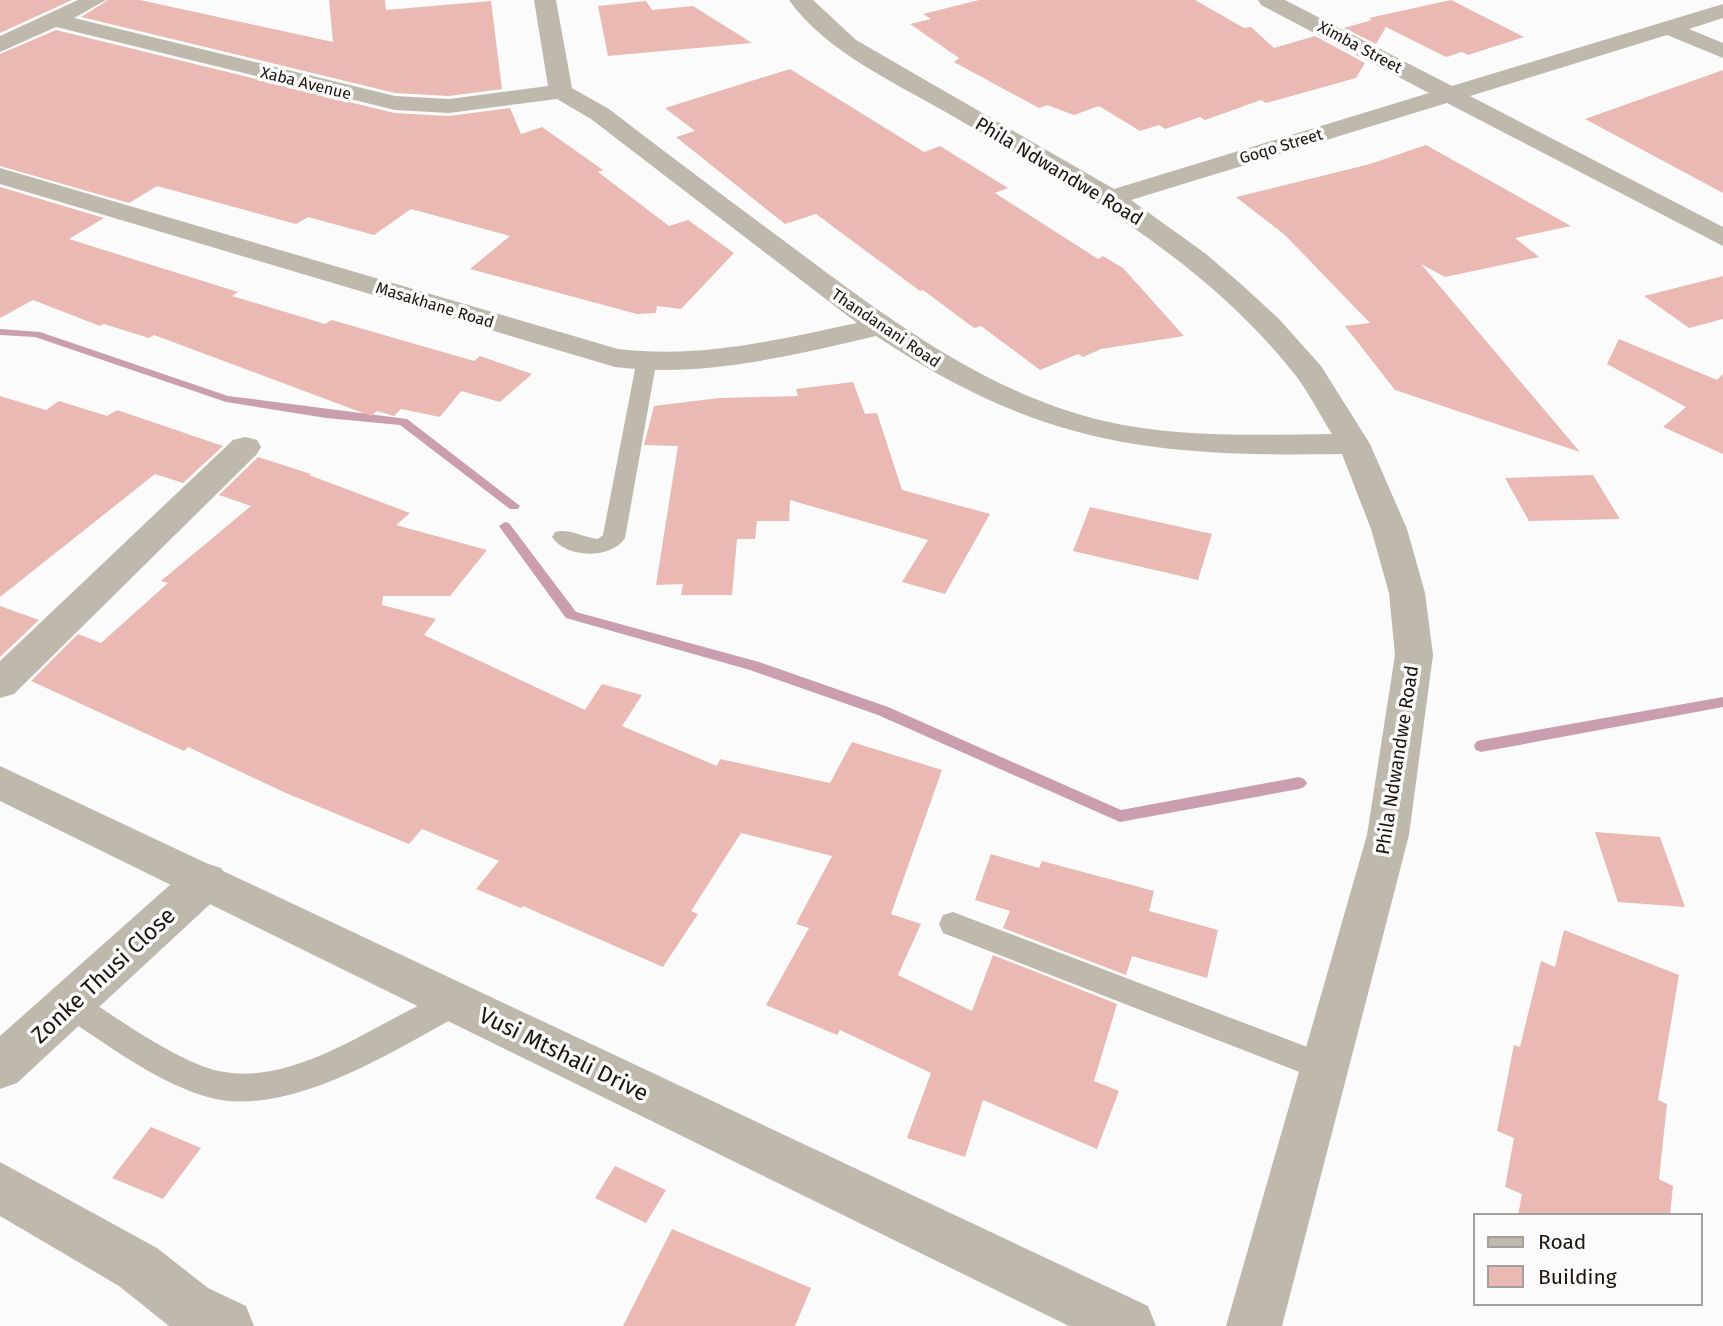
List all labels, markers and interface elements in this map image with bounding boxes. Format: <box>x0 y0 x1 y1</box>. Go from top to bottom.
street label: Ximba Street <box>1315 17 1406 77</box>
street label: Xaba Avenue <box>259 63 353 103</box>
street label: Phila Ndwandwe Road <box>971 112 1147 230</box>
street label: Goqo Street <box>1237 124 1325 168</box>
street label: Masakhane Road <box>374 278 496 332</box>
street label: Thandanani Road <box>828 285 944 371</box>
street label: Phila Ndwandwe Road <box>1371 664 1423 856</box>
street label: Zonke Thusi Close <box>25 901 181 1049</box>
street label: Vusi Mtshali Drive <box>475 1001 653 1107</box>
legend <box>1474 1214 1702 1305</box>
text: Road <box>1538 1229 1586 1255</box>
text: Building <box>1538 1264 1617 1290</box>

